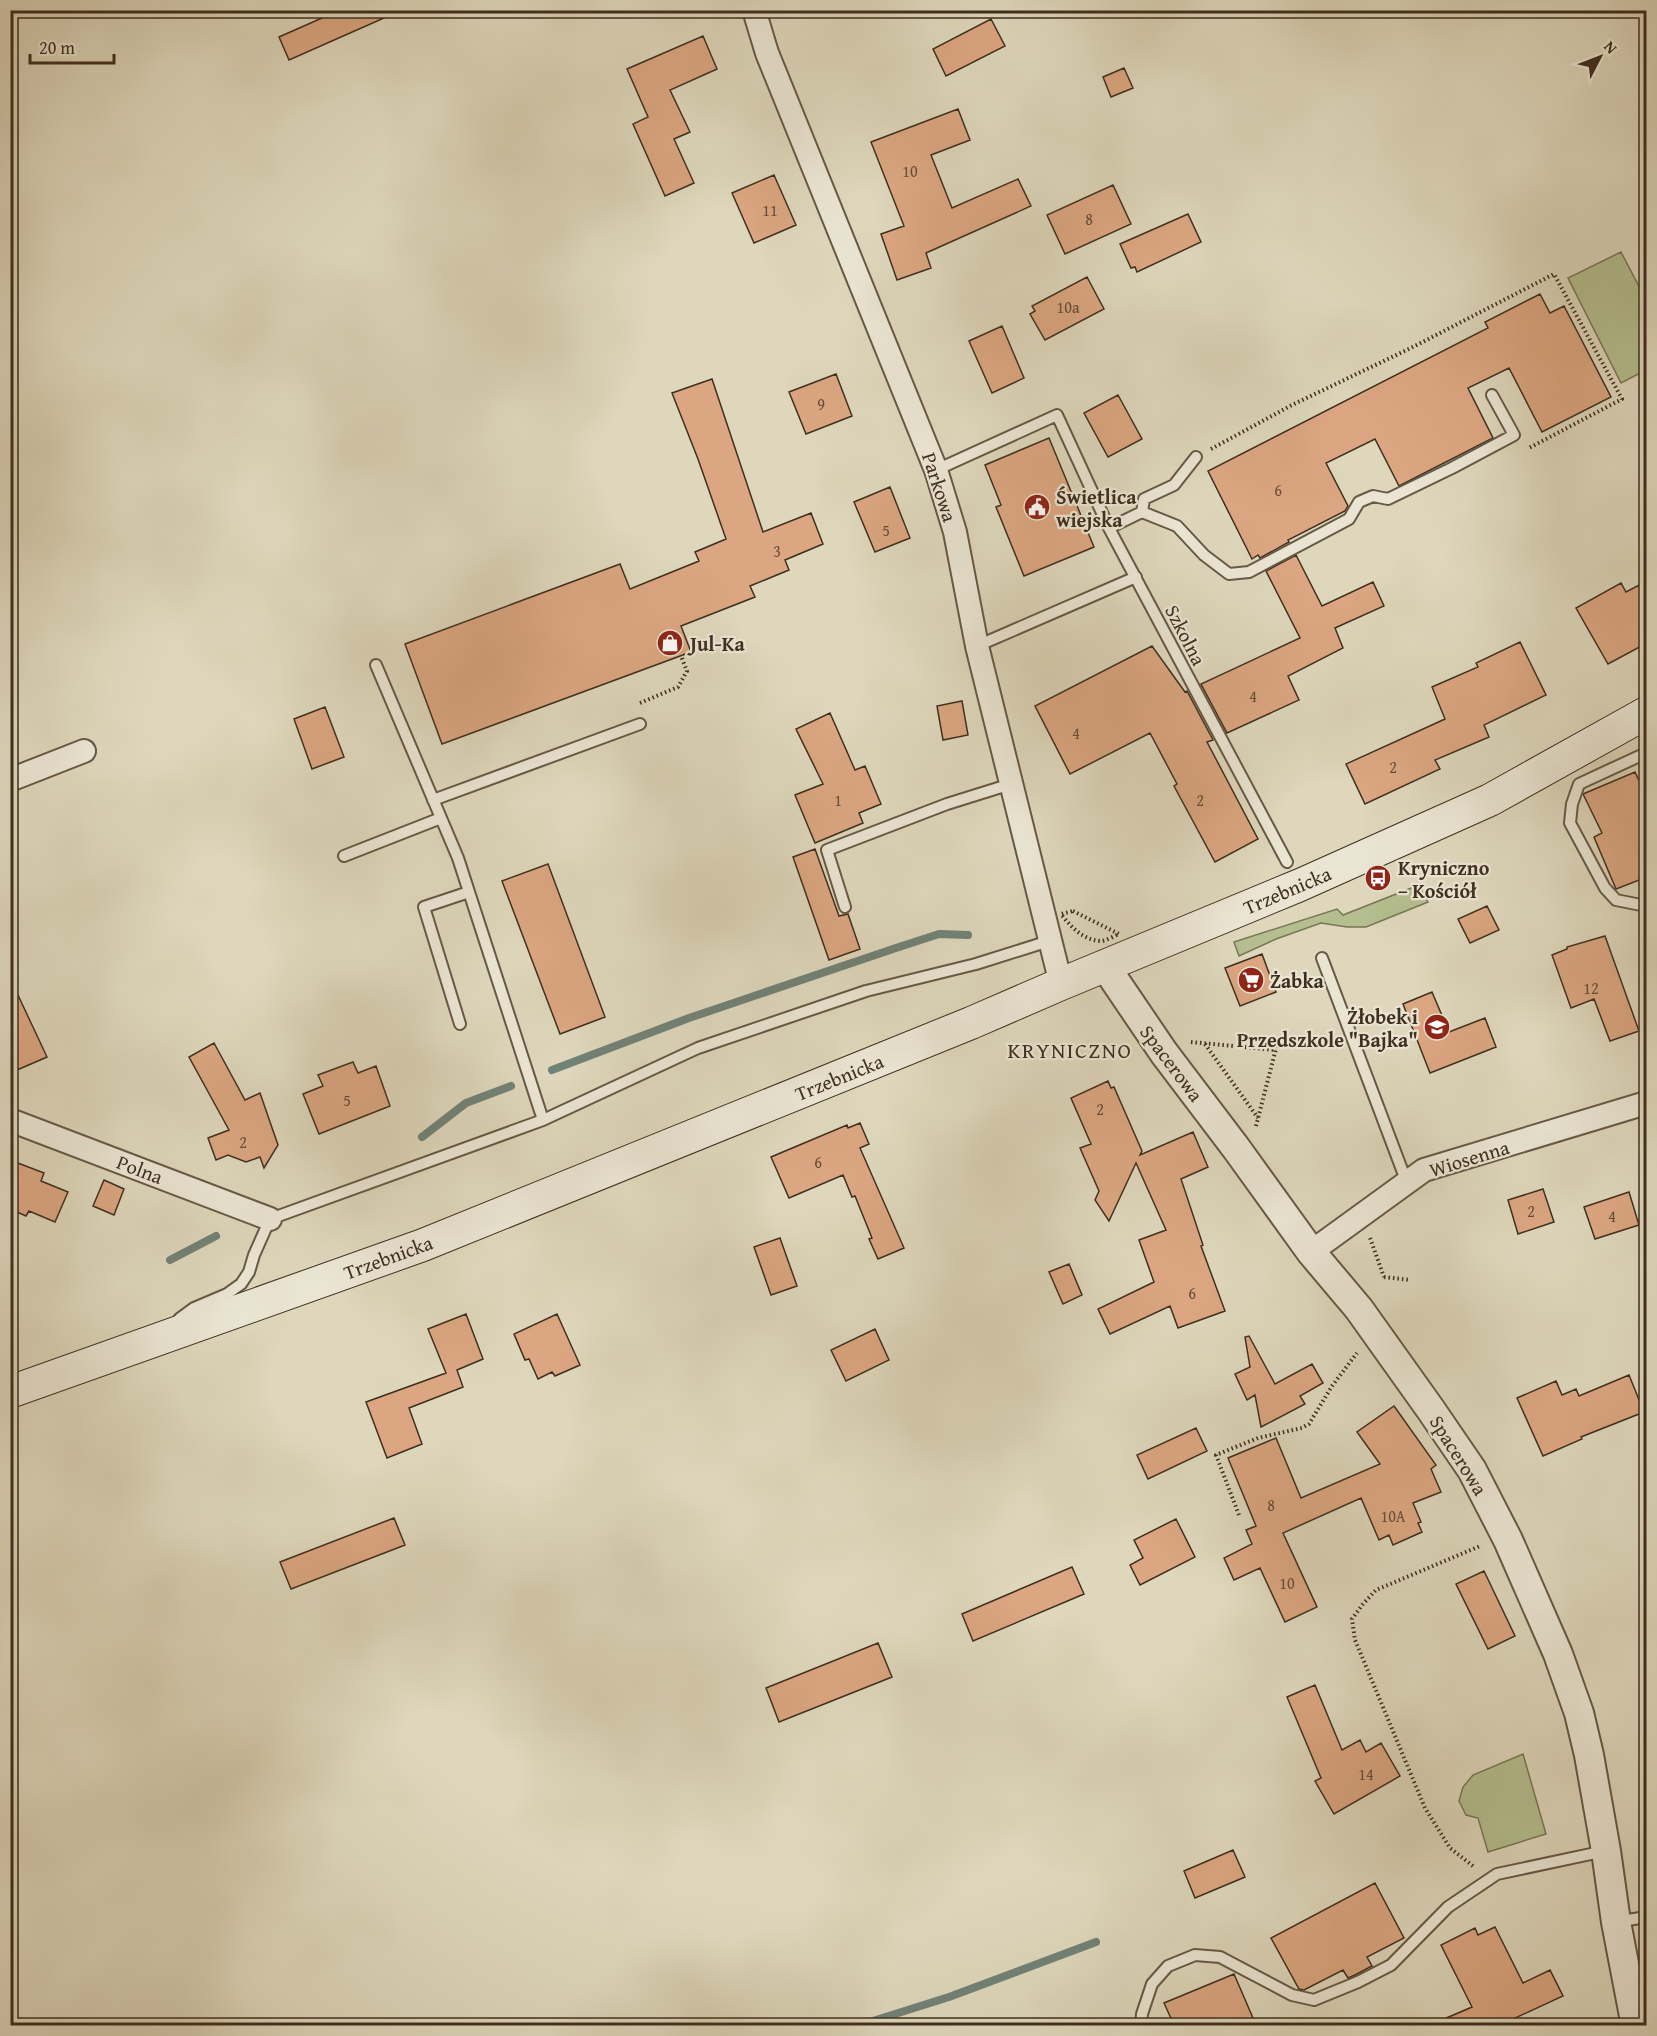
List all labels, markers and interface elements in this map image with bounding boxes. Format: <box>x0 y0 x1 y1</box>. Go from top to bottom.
scale bar <box>30 27 114 65</box>
north arrow <box>1570 27 1630 87</box>
text: 20 m <box>39 34 75 61</box>
text: N <box>1599 35 1624 59</box>
house number: 10 <box>902 159 918 183</box>
house number: 11 <box>762 198 778 222</box>
house number: 8 <box>1085 207 1093 231</box>
house number: 10a <box>1057 295 1080 319</box>
house number: 9 <box>817 392 825 416</box>
street label: Parkowa <box>915 449 965 526</box>
house number: 6 <box>1274 478 1282 502</box>
place label: Świetlica wiejska <box>1056 482 1137 534</box>
public building icon: Świetlica wiejska <box>1022 492 1052 522</box>
house number: 5 <box>882 518 890 542</box>
house number: 3 <box>773 539 781 563</box>
street label: Szkolna <box>1158 600 1214 671</box>
shop icon: Jul-Ka <box>655 628 685 658</box>
place label: Jul-Ka <box>687 629 745 658</box>
house number: 4 <box>1249 684 1257 708</box>
house number: 4 <box>1072 721 1080 745</box>
house number: 2 <box>1389 755 1397 779</box>
house number: 1 <box>834 788 842 812</box>
house number: 2 <box>1196 788 1204 812</box>
place label: Kryniczno – Kościół <box>1398 853 1490 905</box>
street label: Trzebnicka <box>1239 858 1336 922</box>
bus stop icon: Kryniczno – Kościół <box>1363 863 1393 893</box>
supermarket icon: Żabka <box>1236 965 1266 995</box>
place label: Żabka <box>1270 966 1325 995</box>
house number: 12 <box>1583 976 1599 1000</box>
place label: Żłobek i Przedszkole "Bajka" <box>1237 1002 1418 1054</box>
school or university icon: Żłobek i Przedszkole "Bajka" <box>1422 1012 1452 1042</box>
street label: Spacerowa <box>1134 1019 1211 1108</box>
district label: KRYNICZNO <box>1008 1034 1132 1066</box>
street label: Trzebnicka <box>790 1046 888 1108</box>
house number: 5 <box>343 1088 351 1112</box>
house number: 2 <box>1096 1097 1104 1121</box>
house number: 2 <box>239 1130 247 1154</box>
street label: Wiosenna <box>1426 1132 1513 1184</box>
street label: Polna <box>113 1147 168 1191</box>
house number: 6 <box>814 1150 822 1174</box>
house number: 2 <box>1527 1199 1535 1223</box>
house number: 4 <box>1608 1204 1616 1228</box>
street label: Trzebnicka <box>339 1227 437 1287</box>
house number: 6 <box>1188 1281 1196 1305</box>
street label: Spacerowa <box>1423 1409 1495 1501</box>
house number: 8 <box>1267 1493 1275 1517</box>
house number: 10A <box>1380 1504 1406 1528</box>
house number: 10 <box>1279 1571 1295 1595</box>
house number: 14 <box>1358 1762 1374 1786</box>

